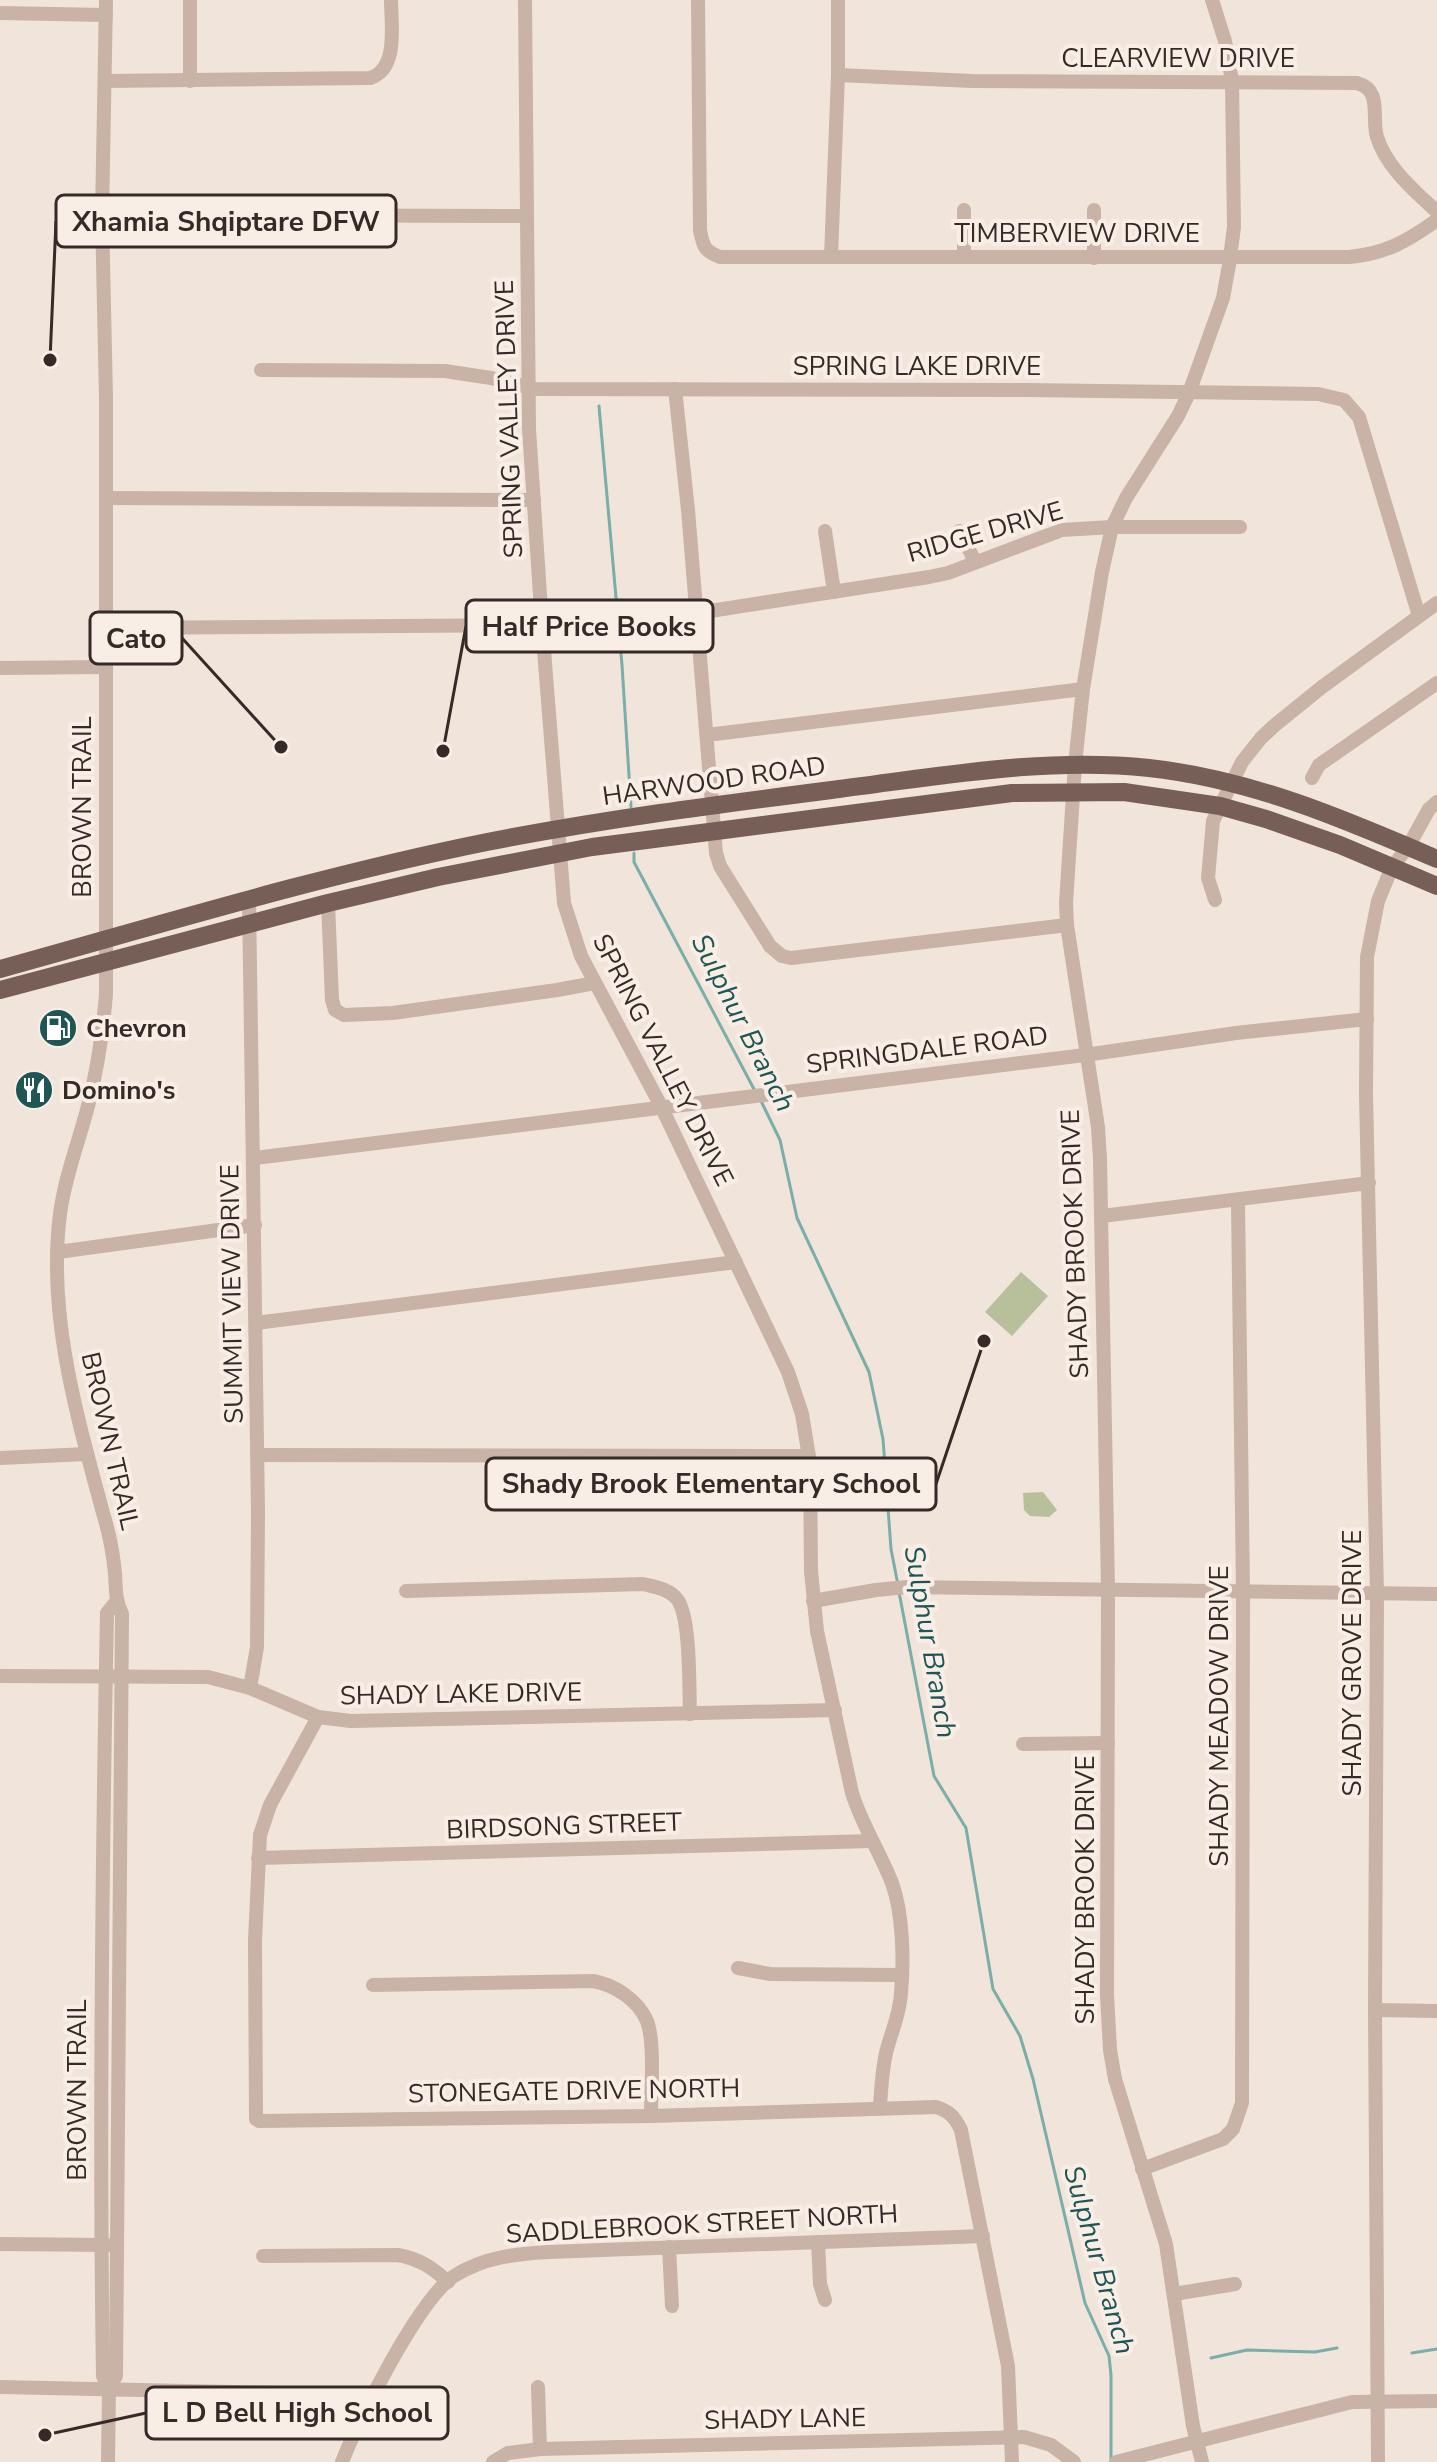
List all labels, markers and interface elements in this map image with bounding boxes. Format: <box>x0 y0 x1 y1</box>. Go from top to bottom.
street label: CLEARVIEW DRIVE <box>1061 41 1295 76</box>
callout: Xhamia Shqiptare DFW <box>56 195 396 247</box>
text: Xhamia Shqiptare DFW <box>71 203 380 241</box>
street label: TIMBERVIEW DRIVE <box>954 216 1200 251</box>
street label: SPRING VALLEY DRIVE <box>487 279 531 559</box>
street label: SPRING LAKE DRIVE <box>793 349 1041 384</box>
street label: RIDGE DRIVE <box>903 493 1067 571</box>
callout: Half Price Books <box>466 600 713 652</box>
text: Half Price Books <box>481 608 697 646</box>
callout: Cato <box>90 612 182 664</box>
text: Cato <box>106 620 166 658</box>
street label: BROWN TRAIL <box>65 716 100 898</box>
street label: HARWOOD ROAD <box>600 748 828 814</box>
street label: SPRING VALLEY DRIVE <box>584 928 742 1192</box>
water label: Sulphur Branch <box>682 928 804 1118</box>
fuel station icon: Chevron <box>37 1007 79 1049</box>
place label: Chevron <box>86 1011 187 1046</box>
street label: SPRINGDALE ROAD <box>804 1018 1050 1082</box>
restaurant icon: Domino's <box>13 1069 55 1111</box>
place label: Domino's <box>62 1073 175 1108</box>
street label: SHADY BROOK DRIVE <box>1053 1109 1097 1379</box>
street label: SUMMIT VIEW DRIVE <box>212 1164 252 1424</box>
street label: BROWN TRAIL <box>73 1349 147 1533</box>
callout: Shady Brook Elementary School <box>486 1458 936 1510</box>
text: Shady Brook Elementary School <box>502 1465 920 1503</box>
street label: SHADY GROVE DRIVE <box>1335 1530 1370 1796</box>
water label: Sulphur Branch <box>894 1543 966 1741</box>
street label: SHADY MEADOW DRIVE <box>1202 1565 1237 1867</box>
street label: SHADY LAKE DRIVE <box>340 1674 582 1714</box>
street label: SHADY BROOK DRIVE <box>1068 1755 1103 2025</box>
street label: BIRDSONG STREET <box>445 1804 683 1848</box>
street label: BROWN TRAIL <box>60 1999 95 2181</box>
street label: STONEGATE DRIVE NORTH <box>408 2071 740 2111</box>
water label: Sulphur Branch <box>1054 2161 1144 2359</box>
street label: SADDLEBROOK STREET NORTH <box>505 2196 899 2252</box>
callout: L D Bell High School <box>146 2387 448 2439</box>
text: L D Bell High School <box>162 2394 432 2432</box>
street label: SHADY LANE <box>704 2400 866 2438</box>

